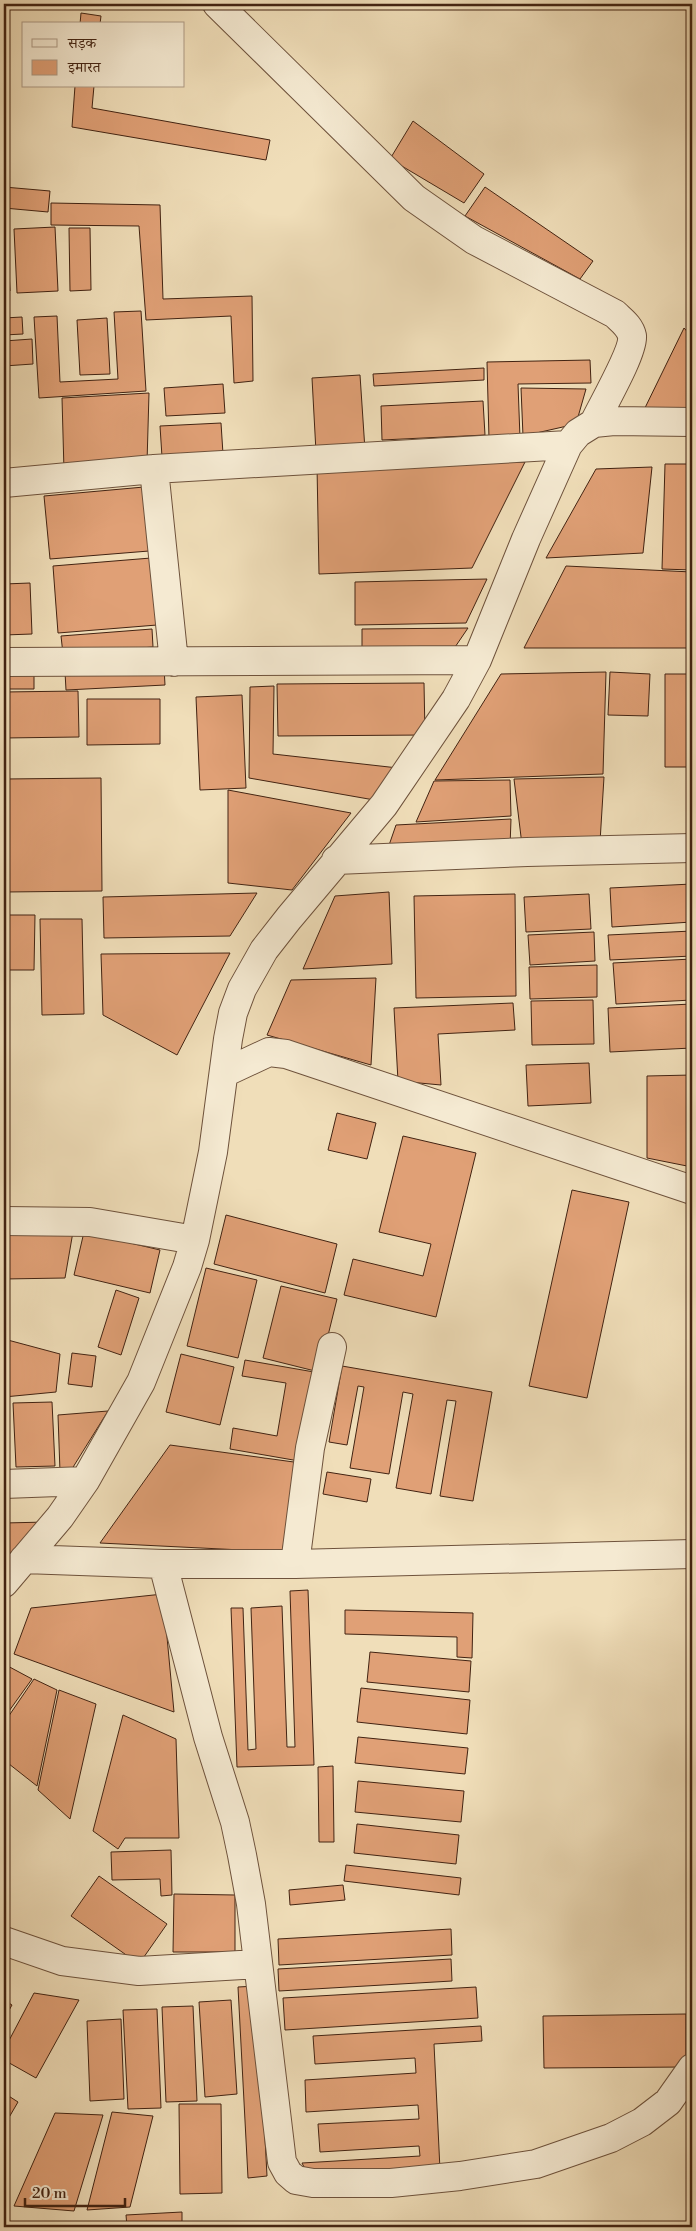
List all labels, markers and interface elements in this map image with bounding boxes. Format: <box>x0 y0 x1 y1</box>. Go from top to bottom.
legend <box>22 22 185 88</box>
text: सड़क <box>67 34 97 53</box>
text: इमारत <box>67 58 102 77</box>
scale bar <box>25 2176 125 2208</box>
text: 20 m <box>32 2184 67 2203</box>

